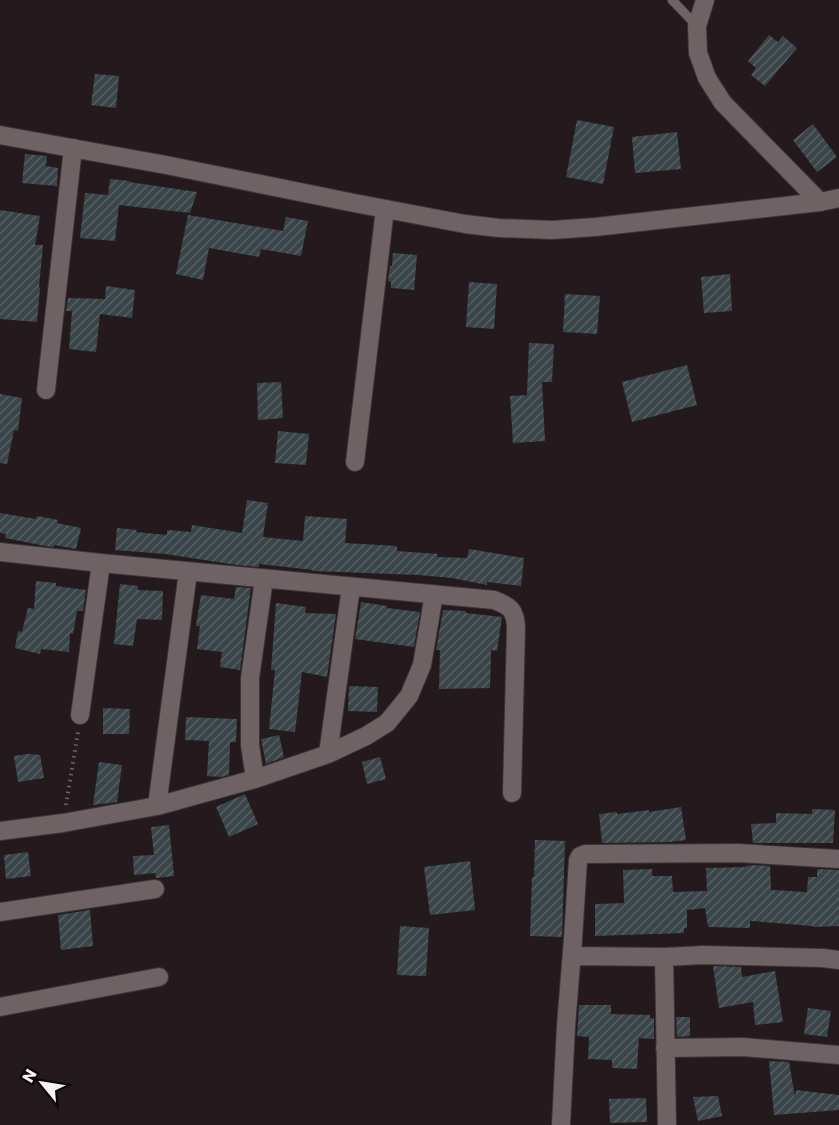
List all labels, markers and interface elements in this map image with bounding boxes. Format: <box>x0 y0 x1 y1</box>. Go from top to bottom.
north arrow <box>12 1053 72 1113</box>
text: N <box>16 1065 42 1087</box>

